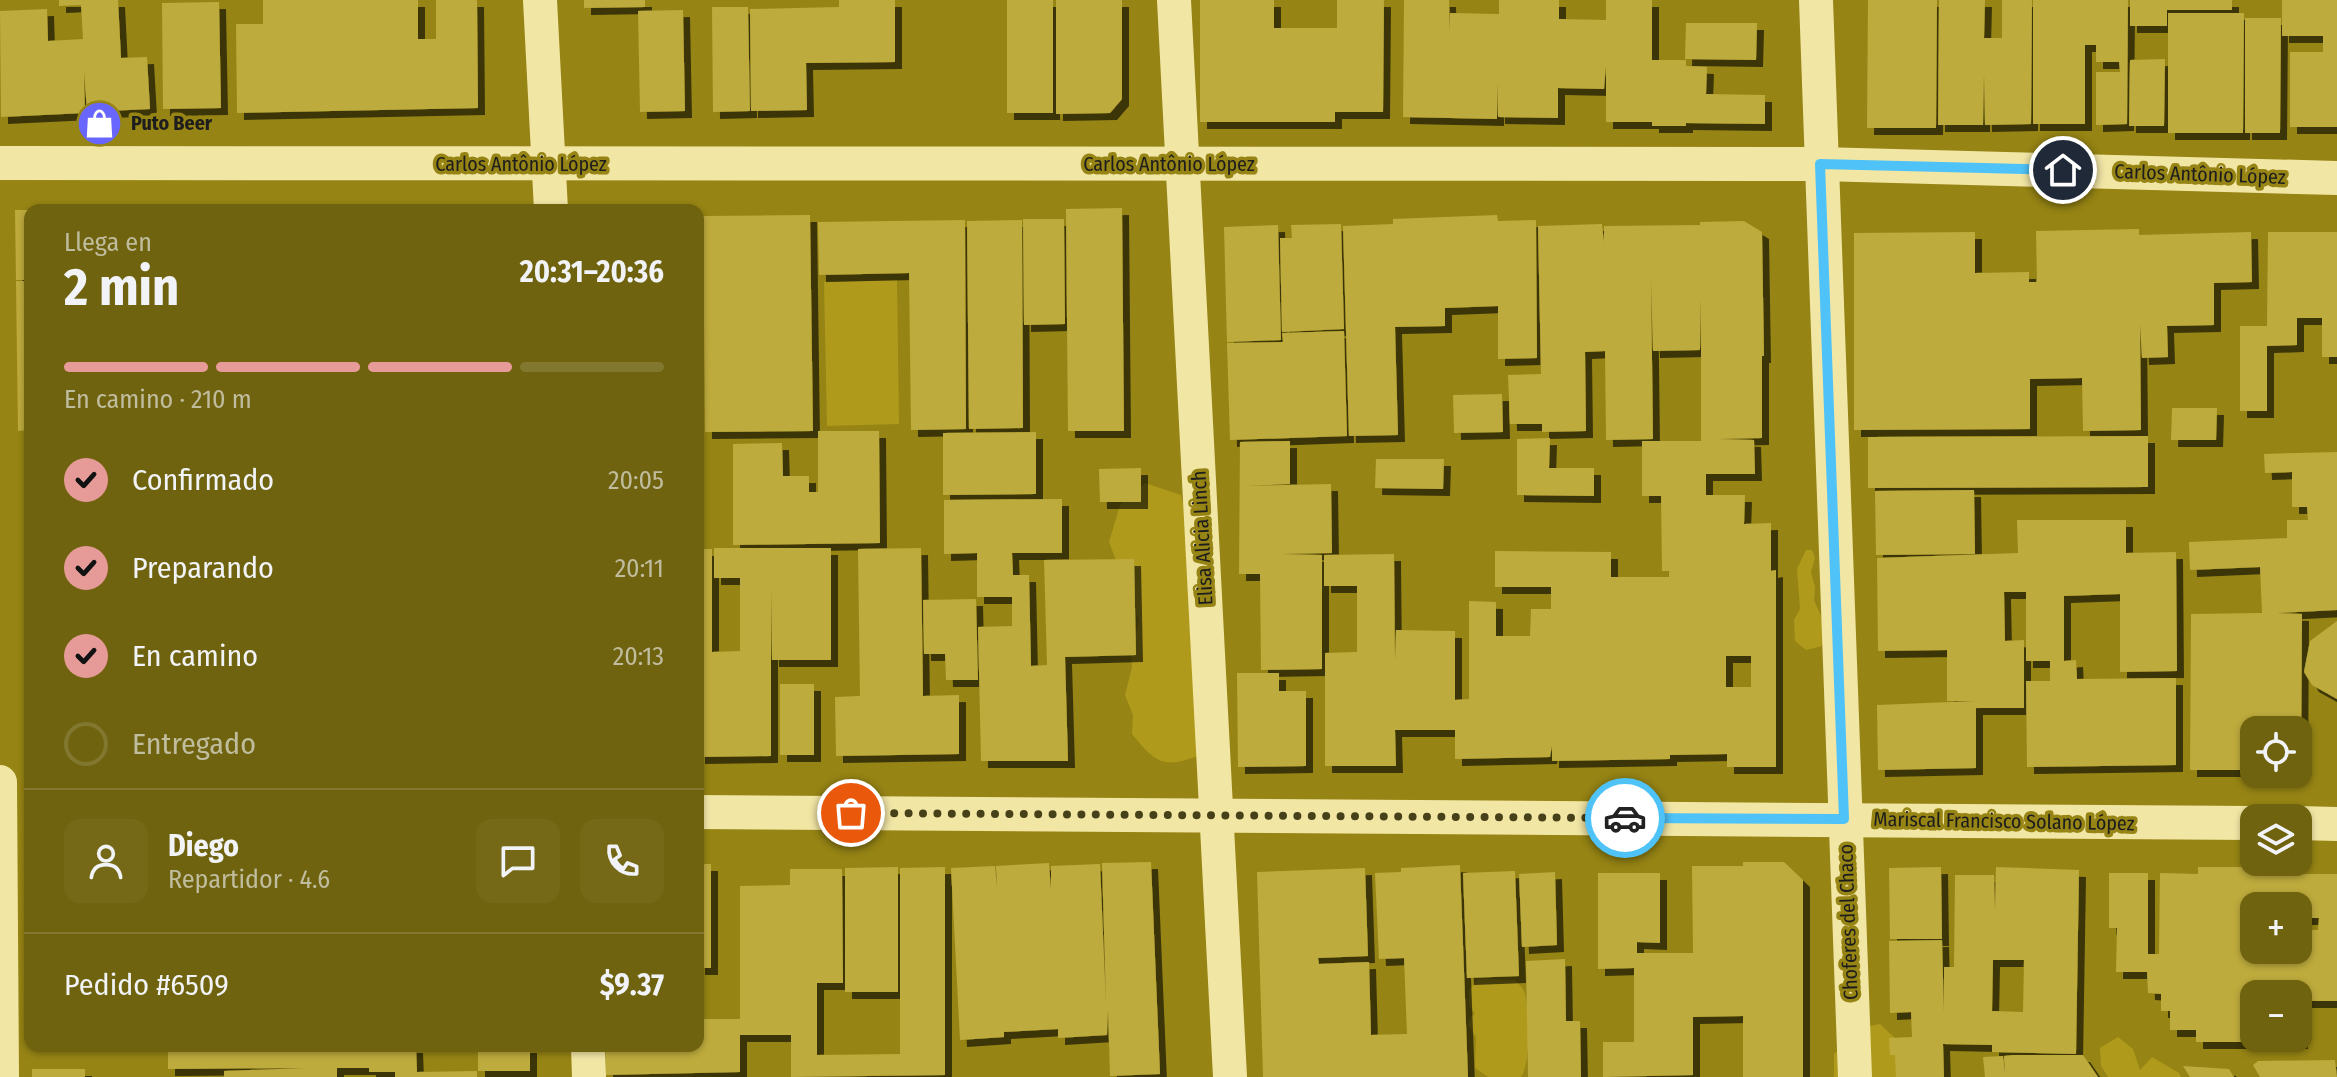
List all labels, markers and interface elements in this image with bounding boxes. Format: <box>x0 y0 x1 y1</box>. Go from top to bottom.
shop icon: Puto Beer <box>76 99 124 147</box>
place label: Puto Beer <box>131 111 213 135</box>
pin <box>2029 136 2097 204</box>
icon: home <box>2041 148 2085 192</box>
street label: Carlos Antônio López <box>435 152 607 176</box>
street label: Carlos Antônio López <box>1083 152 1255 176</box>
street label: Carlos Antônio López <box>2114 159 2286 189</box>
text: Llega en <box>64 227 152 258</box>
text: 20:31–20:36 <box>520 254 664 290</box>
text: 2 min <box>64 256 179 319</box>
text: En camino · 210 m <box>64 384 252 415</box>
icon: check <box>64 458 108 502</box>
text: Confirmado <box>132 462 274 498</box>
text: 20:05 <box>608 465 664 496</box>
street label: Elisa Alicia Linch <box>1186 470 1218 606</box>
icon: check <box>64 546 108 590</box>
text: Preparando <box>132 550 274 586</box>
text: 20:11 <box>615 553 664 584</box>
icon: check <box>64 634 108 678</box>
text: En camino <box>132 638 258 674</box>
text: 20:13 <box>613 641 664 672</box>
map controls <box>2240 716 2312 1052</box>
button: locate <box>2240 716 2312 788</box>
text: Entregado <box>132 726 256 762</box>
courier <box>1585 778 1665 858</box>
pin <box>817 779 885 847</box>
icon: bag <box>829 791 873 835</box>
icon: car <box>1603 796 1647 840</box>
button: layers <box>2240 804 2312 876</box>
street label: Mariscal Francisco Solano López <box>1873 807 2135 835</box>
button: person <box>64 819 148 903</box>
button: chat <box>476 819 560 903</box>
button: phone <box>580 819 664 903</box>
text: Diego <box>168 828 239 864</box>
street label: Choferes del Chaco <box>1833 844 1863 1000</box>
text: Repartidor · 4.6 <box>168 864 330 895</box>
button: + <box>2240 892 2312 964</box>
text: Pedido #6509 <box>64 967 229 1003</box>
text: $9.37 <box>600 967 664 1003</box>
button: − <box>2240 980 2312 1052</box>

